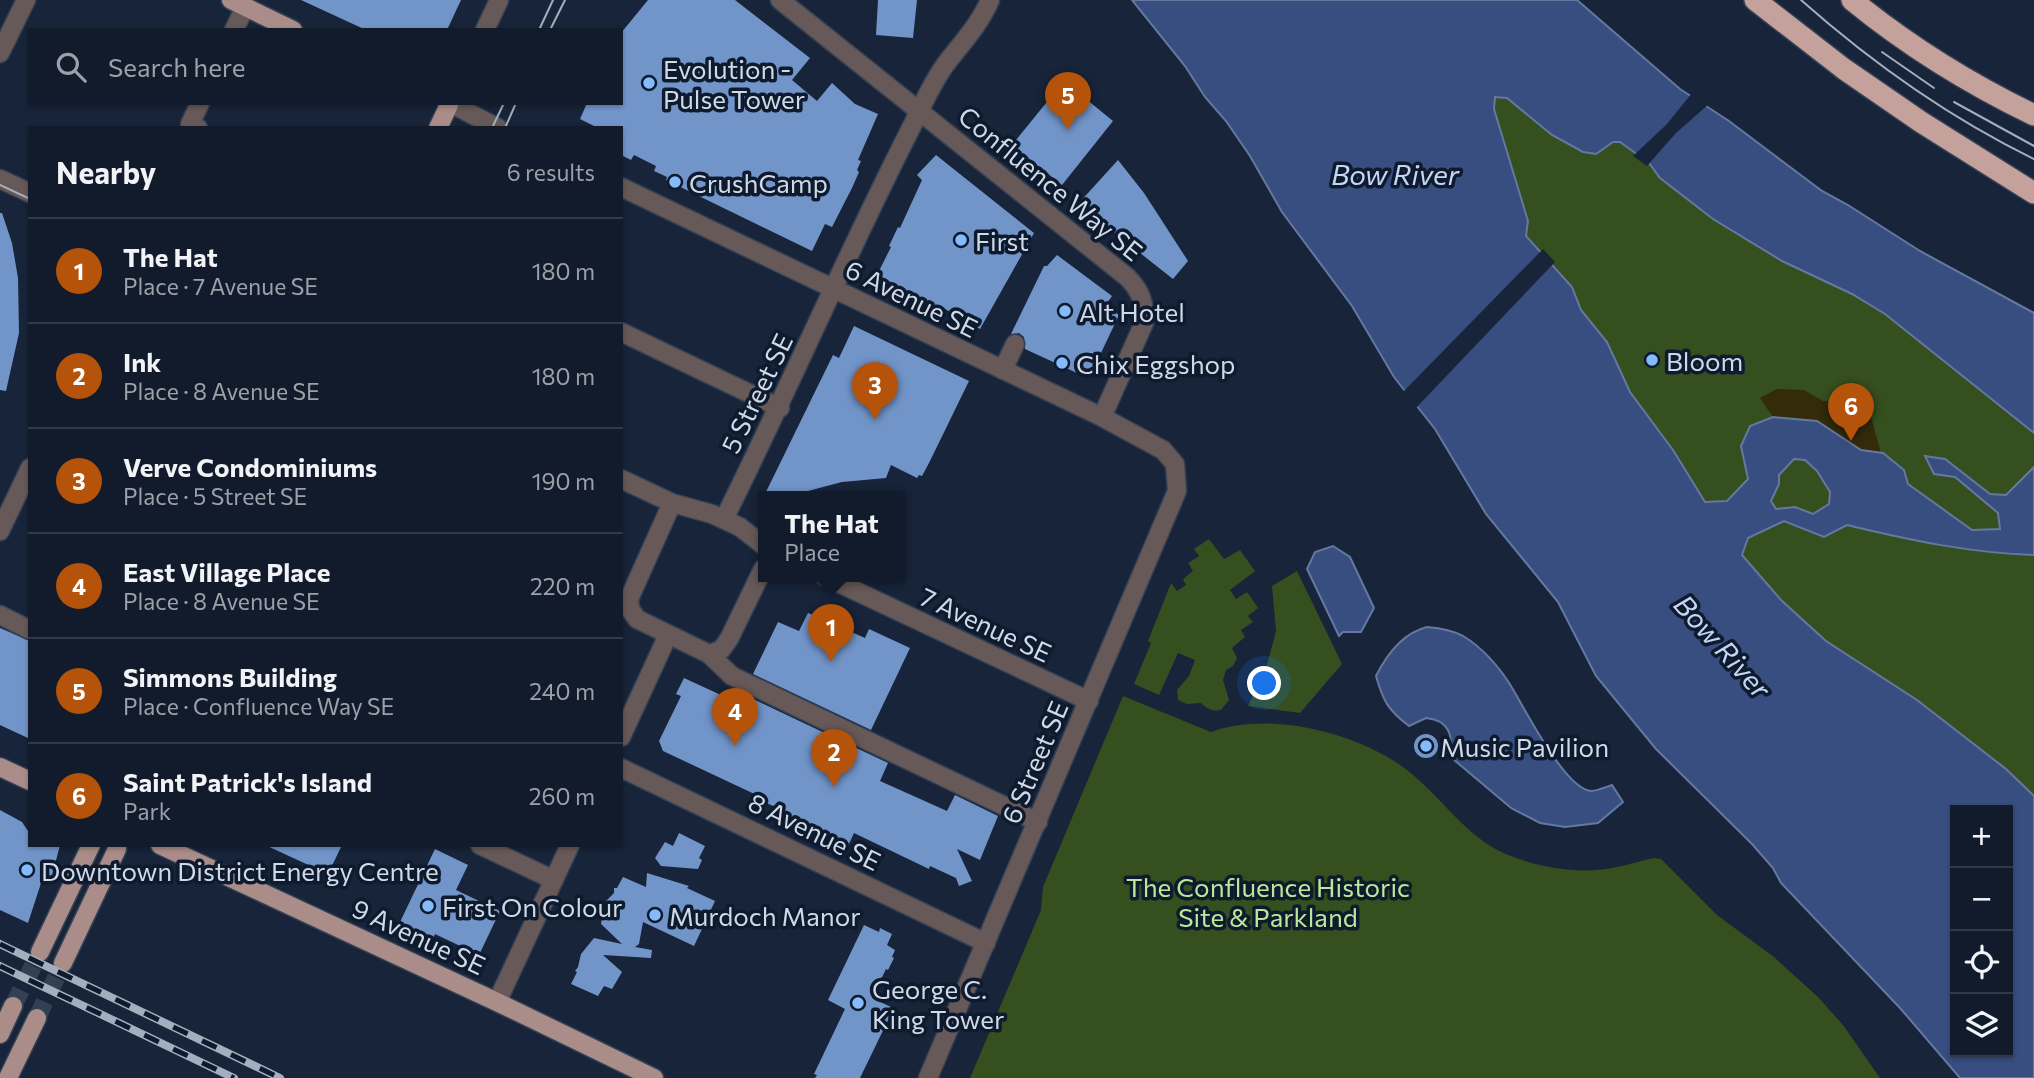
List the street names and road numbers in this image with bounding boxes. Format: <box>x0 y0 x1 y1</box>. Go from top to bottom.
street label: Confluence Way SE <box>953 99 1149 267</box>
street label: 6 Avenue SE <box>841 253 983 343</box>
street label: 5 Street SE <box>714 328 798 458</box>
street label: 7 Avenue SE <box>916 580 1056 668</box>
street label: 6 Street SE <box>994 696 1074 828</box>
street label: 8 Avenue SE <box>744 786 886 876</box>
street label: 9 Avenue SE <box>348 892 490 980</box>

